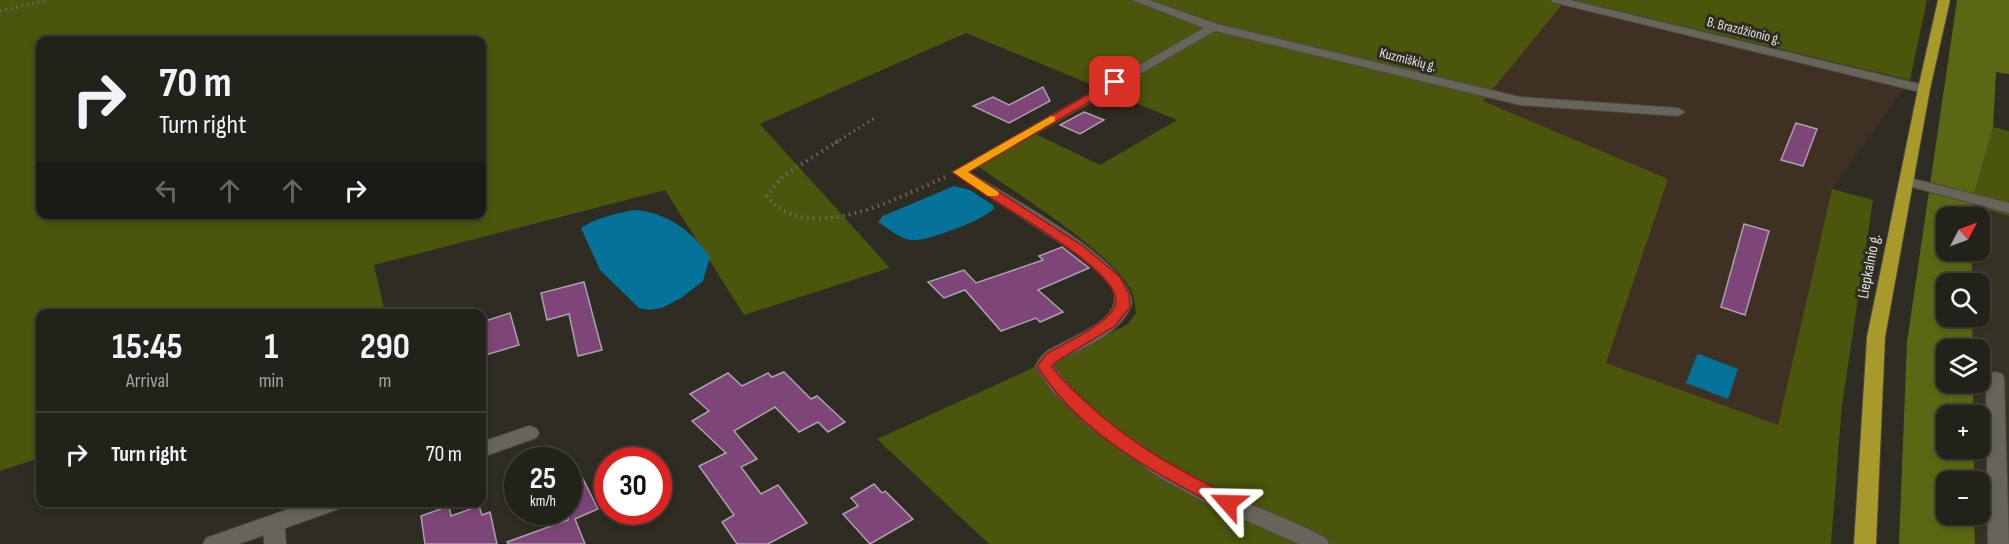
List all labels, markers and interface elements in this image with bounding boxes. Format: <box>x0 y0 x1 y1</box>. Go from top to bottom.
street label: B. Brazdžionio g. <box>1705 13 1782 48</box>
street label: Kuzmiškių g. <box>1378 44 1438 75</box>
pin <box>1089 56 1140 107</box>
text: 70 m <box>159 58 232 109</box>
icon: right <box>60 60 138 138</box>
icon: arrive <box>1098 65 1131 98</box>
text: Turn right <box>159 109 246 141</box>
icon: left <box>150 174 183 207</box>
icon: ahead <box>213 174 246 207</box>
icon: ahead <box>276 174 309 207</box>
icon: right <box>339 174 372 207</box>
north arrow <box>1936 207 1990 261</box>
map controls <box>1936 207 1990 525</box>
street label: Liepkalnio g. <box>1854 232 1885 300</box>
button: search <box>1936 273 1990 327</box>
text: 15:45 <box>112 326 183 369</box>
text: 1 <box>264 326 278 369</box>
text: 290 <box>360 326 410 369</box>
button: layers <box>1936 339 1990 393</box>
text: Arrival <box>126 369 169 393</box>
text: min <box>259 369 284 393</box>
text: m <box>379 369 391 393</box>
button: + <box>1936 405 1990 459</box>
icon: right <box>60 438 93 471</box>
text: Turn right <box>111 441 187 468</box>
text: 70 m <box>426 441 462 468</box>
speed limit sign: 30 <box>594 447 672 525</box>
text: 25 <box>530 461 556 497</box>
position arrow <box>1196 471 1260 535</box>
button: − <box>1936 471 1990 525</box>
text: km/h <box>530 492 556 511</box>

